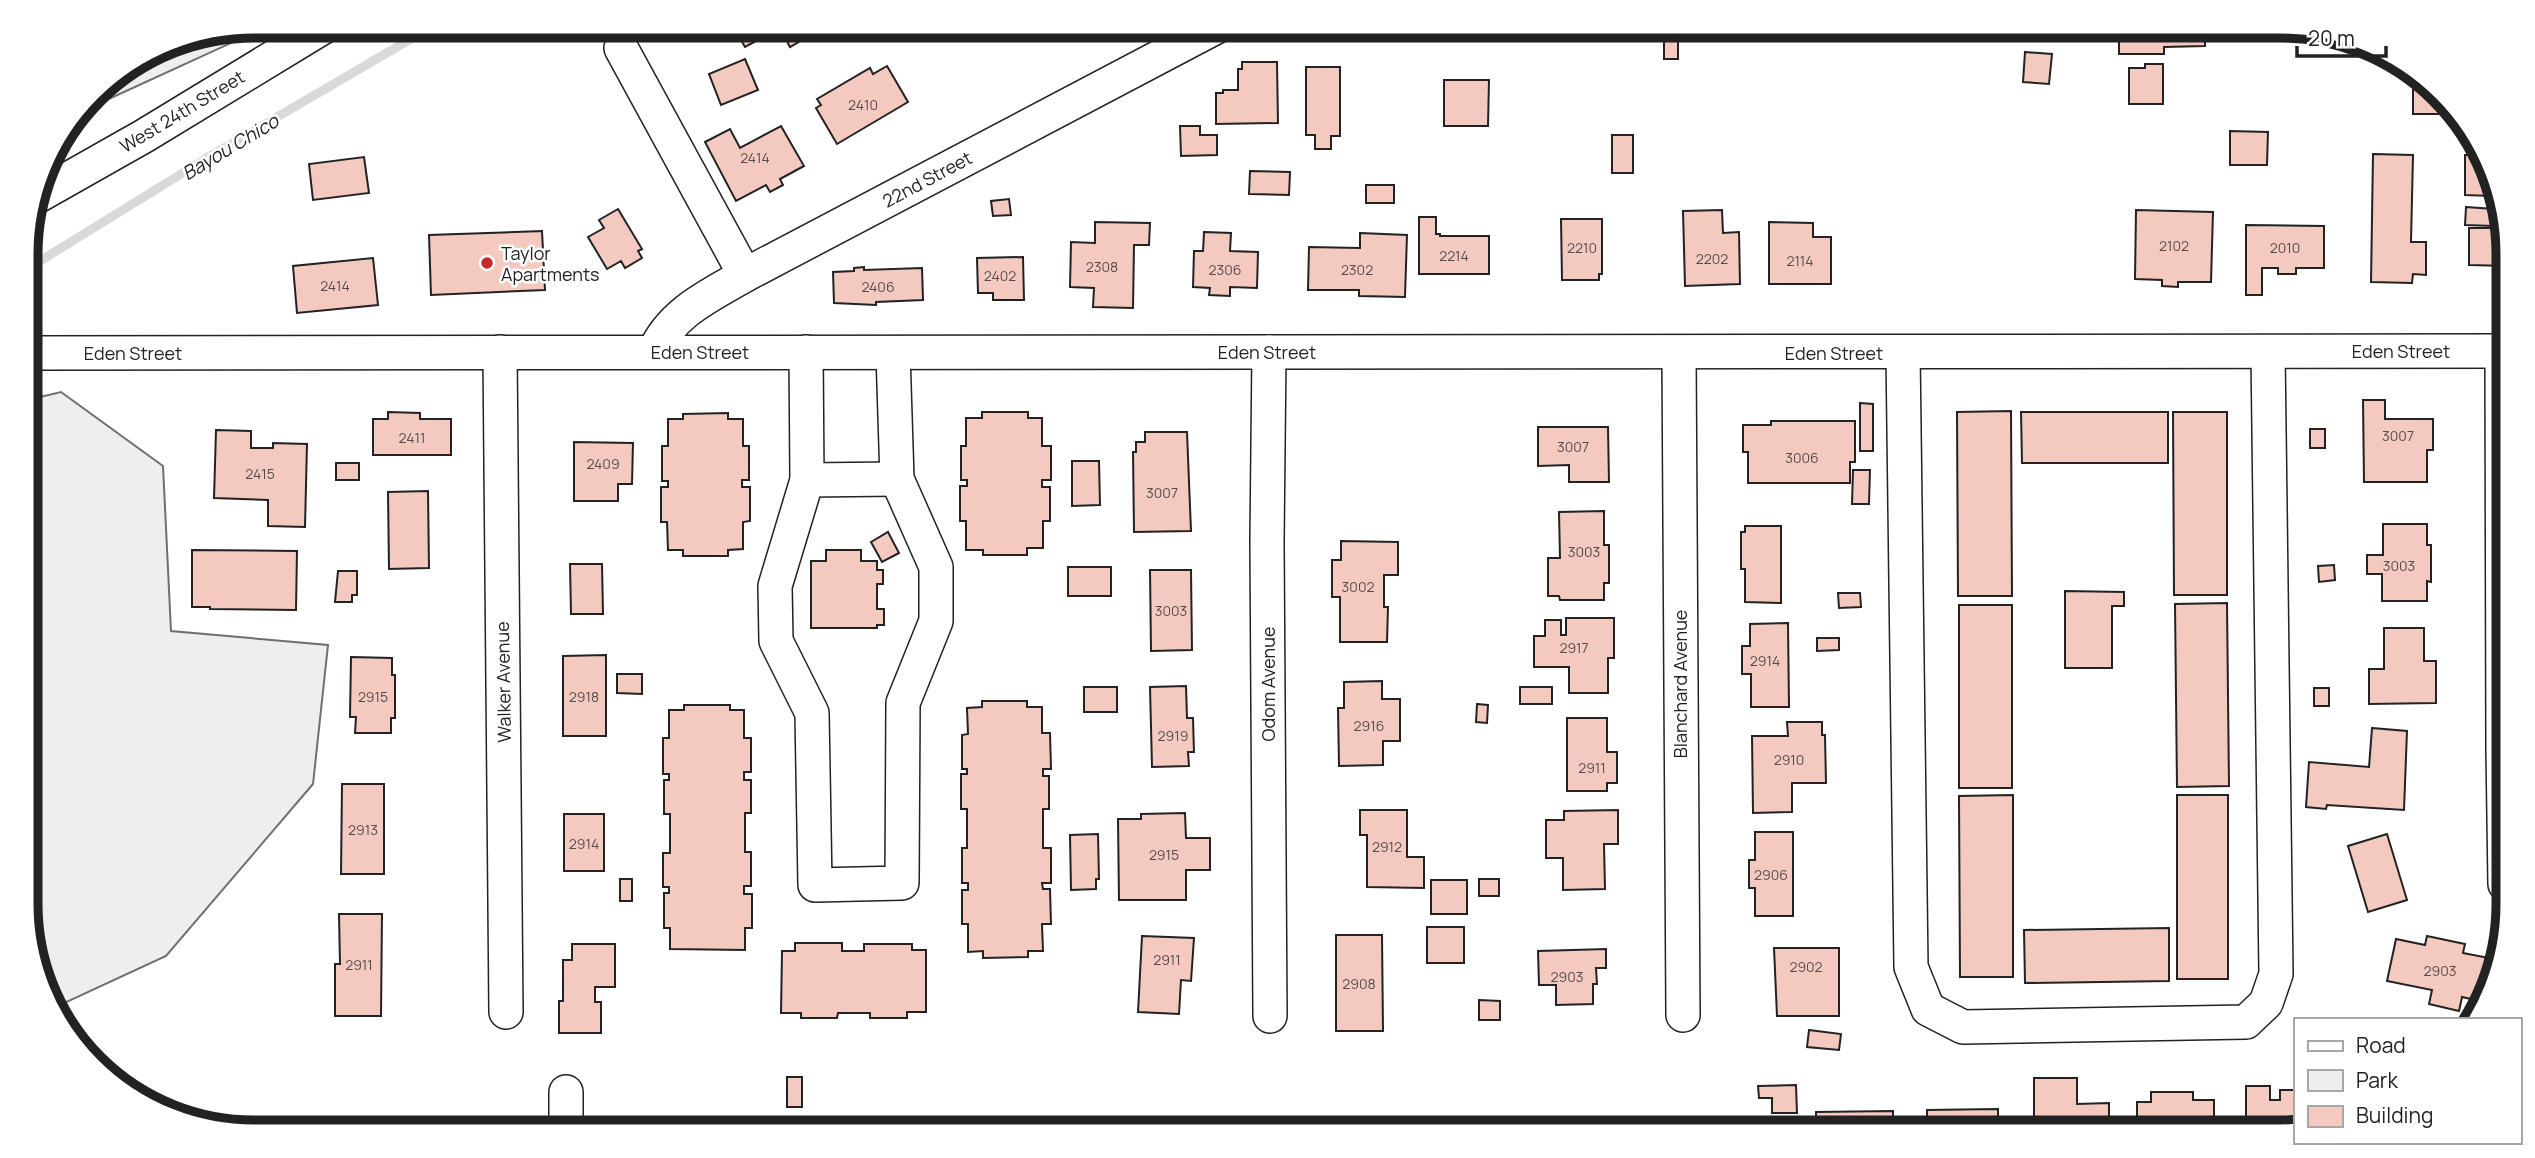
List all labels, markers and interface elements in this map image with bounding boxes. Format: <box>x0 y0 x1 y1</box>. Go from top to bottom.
scale bar <box>2297 14 2386 58</box>
text: 20 m <box>2308 24 2355 52</box>
street label: West 24th Street <box>115 64 249 158</box>
house number: 2410 <box>848 95 878 114</box>
water label: Bayou Chico <box>177 107 285 186</box>
street label: 22nd Street <box>878 145 976 213</box>
house number: 2414 <box>740 148 770 167</box>
house number: 2102 <box>2159 236 2189 255</box>
house number: 2210 <box>1567 238 1597 257</box>
house number: 2010 <box>2270 238 2300 257</box>
place label: Taylor Apartments <box>501 241 600 286</box>
house number: 2214 <box>1439 246 1469 265</box>
house number: 2202 <box>1696 249 1728 268</box>
house number: 2114 <box>1786 251 1814 270</box>
marker: Taylor Apartments <box>479 255 495 271</box>
house number: 2308 <box>1086 257 1118 276</box>
house number: 2306 <box>1209 260 1241 279</box>
house number: 2302 <box>1341 260 1373 279</box>
house number: 2402 <box>984 266 1016 285</box>
house number: 2414 <box>320 276 350 295</box>
house number: 2406 <box>861 277 895 296</box>
street label: Eden Street <box>2352 339 2450 363</box>
street label: Eden Street <box>651 340 749 364</box>
street label: Eden Street <box>1218 340 1316 364</box>
street label: Eden Street <box>84 341 182 365</box>
street label: Eden Street <box>1785 341 1883 365</box>
house number: 3007 <box>2382 426 2414 445</box>
house number: 2411 <box>399 428 425 447</box>
house number: 3007 <box>1557 437 1589 456</box>
house number: 3006 <box>1785 448 1819 467</box>
house number: 2409 <box>586 454 620 473</box>
house number: 2415 <box>245 464 275 483</box>
house number: 3007 <box>1146 483 1178 502</box>
house number: 3003 <box>1568 542 1600 561</box>
house number: 3003 <box>2383 556 2415 575</box>
house number: 3002 <box>1342 577 1374 596</box>
house number: 3003 <box>1155 601 1187 620</box>
street label: Blanchard Avenue <box>1668 610 1692 758</box>
street label: Walker Avenue <box>490 621 516 743</box>
street label: Odom Avenue <box>1256 627 1280 741</box>
house number: 2917 <box>1559 638 1589 657</box>
house number: 2914 <box>1750 651 1780 670</box>
house number: 2915 <box>358 687 388 706</box>
house number: 2918 <box>569 687 599 706</box>
house number: 2916 <box>1354 716 1384 735</box>
house number: 2919 <box>1158 726 1188 745</box>
house number: 2910 <box>1774 750 1804 769</box>
house number: 2911 <box>1578 758 1606 777</box>
house number: 2913 <box>348 820 378 839</box>
house number: 2914 <box>569 834 599 853</box>
house number: 2912 <box>1372 837 1402 856</box>
house number: 2915 <box>1149 845 1179 864</box>
house number: 2906 <box>1754 865 1788 884</box>
house number: 2911 <box>1153 950 1181 969</box>
house number: 2911 <box>345 955 373 974</box>
house number: 2902 <box>1789 957 1823 976</box>
house number: 2903 <box>2424 961 2456 980</box>
house number: 2903 <box>1551 967 1583 986</box>
house number: 2908 <box>1342 974 1376 993</box>
legend <box>2294 1018 2521 1144</box>
text: Road <box>2356 1031 2406 1059</box>
text: Park <box>2356 1066 2398 1094</box>
text: Building <box>2356 1101 2433 1129</box>

